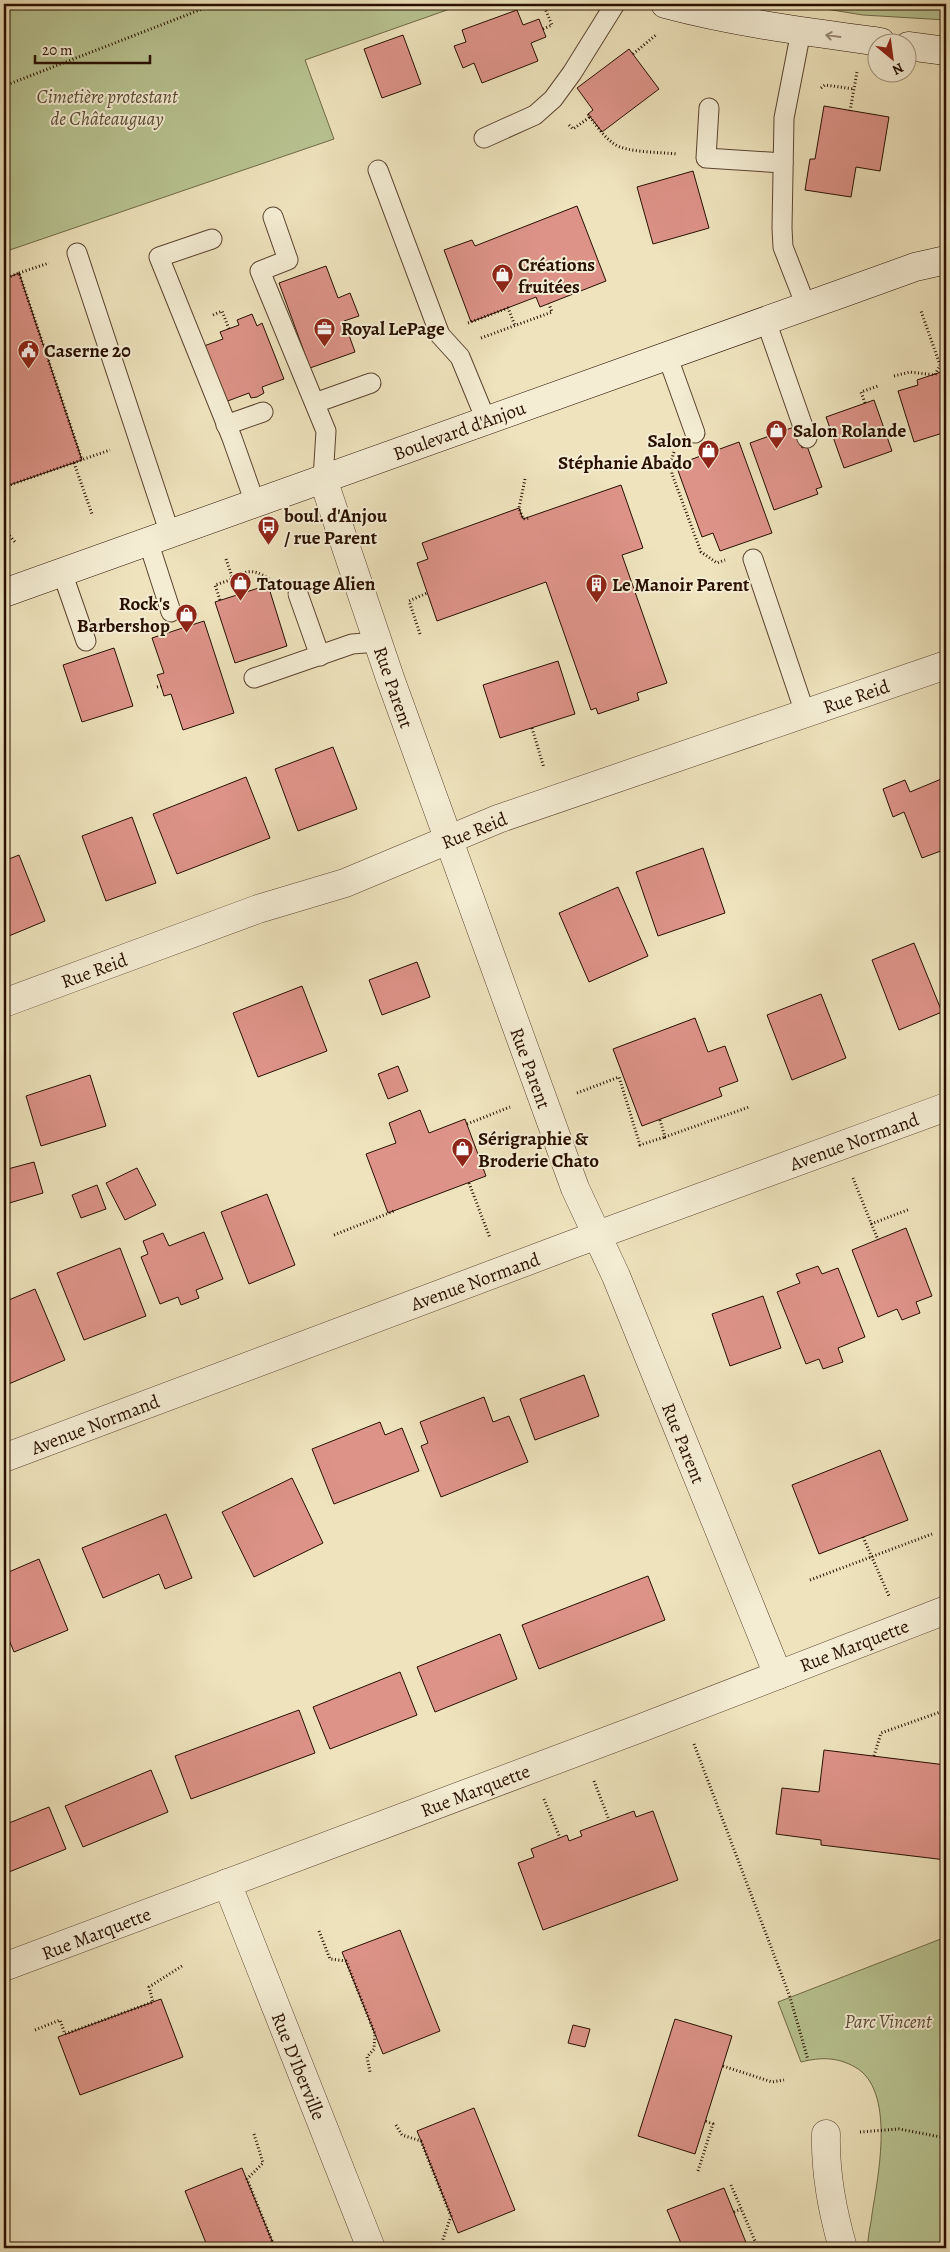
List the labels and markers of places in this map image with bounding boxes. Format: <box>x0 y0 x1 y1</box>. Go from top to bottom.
place label: Créations fruitées <box>518 252 595 300</box>
shop icon: Créations fruitées <box>490 263 514 294</box>
office icon: Royal LePage <box>313 316 337 347</box>
place label: Royal LePage <box>341 316 445 342</box>
public building icon: Caserne 20 <box>16 338 40 369</box>
place label: Caserne 20 <box>44 338 131 364</box>
shop icon: Salon Rolande <box>765 418 789 449</box>
place label: Salon Rolande <box>793 418 906 444</box>
place label: Salon Stéphanie Abado <box>558 428 692 476</box>
shop icon: Salon Stéphanie Abado <box>696 439 720 470</box>
place label: boul. d'Anjou / rue Parent <box>283 503 388 551</box>
bus stop icon: boul. d'Anjou / rue Parent <box>256 514 280 545</box>
shop icon: Tatouage Alien <box>229 571 253 602</box>
place label: Tatouage Alien <box>257 571 376 597</box>
building icon: Le Manoir Parent <box>584 572 608 603</box>
place label: Le Manoir Parent <box>612 572 750 598</box>
place label: Rock's Barbershop <box>77 591 170 639</box>
shop icon: Rock's Barbershop <box>174 602 198 633</box>
place label: Sérigraphie & Broderie Chato <box>478 1126 599 1174</box>
shop icon: Sérigraphie & Broderie Chato <box>450 1137 474 1168</box>

